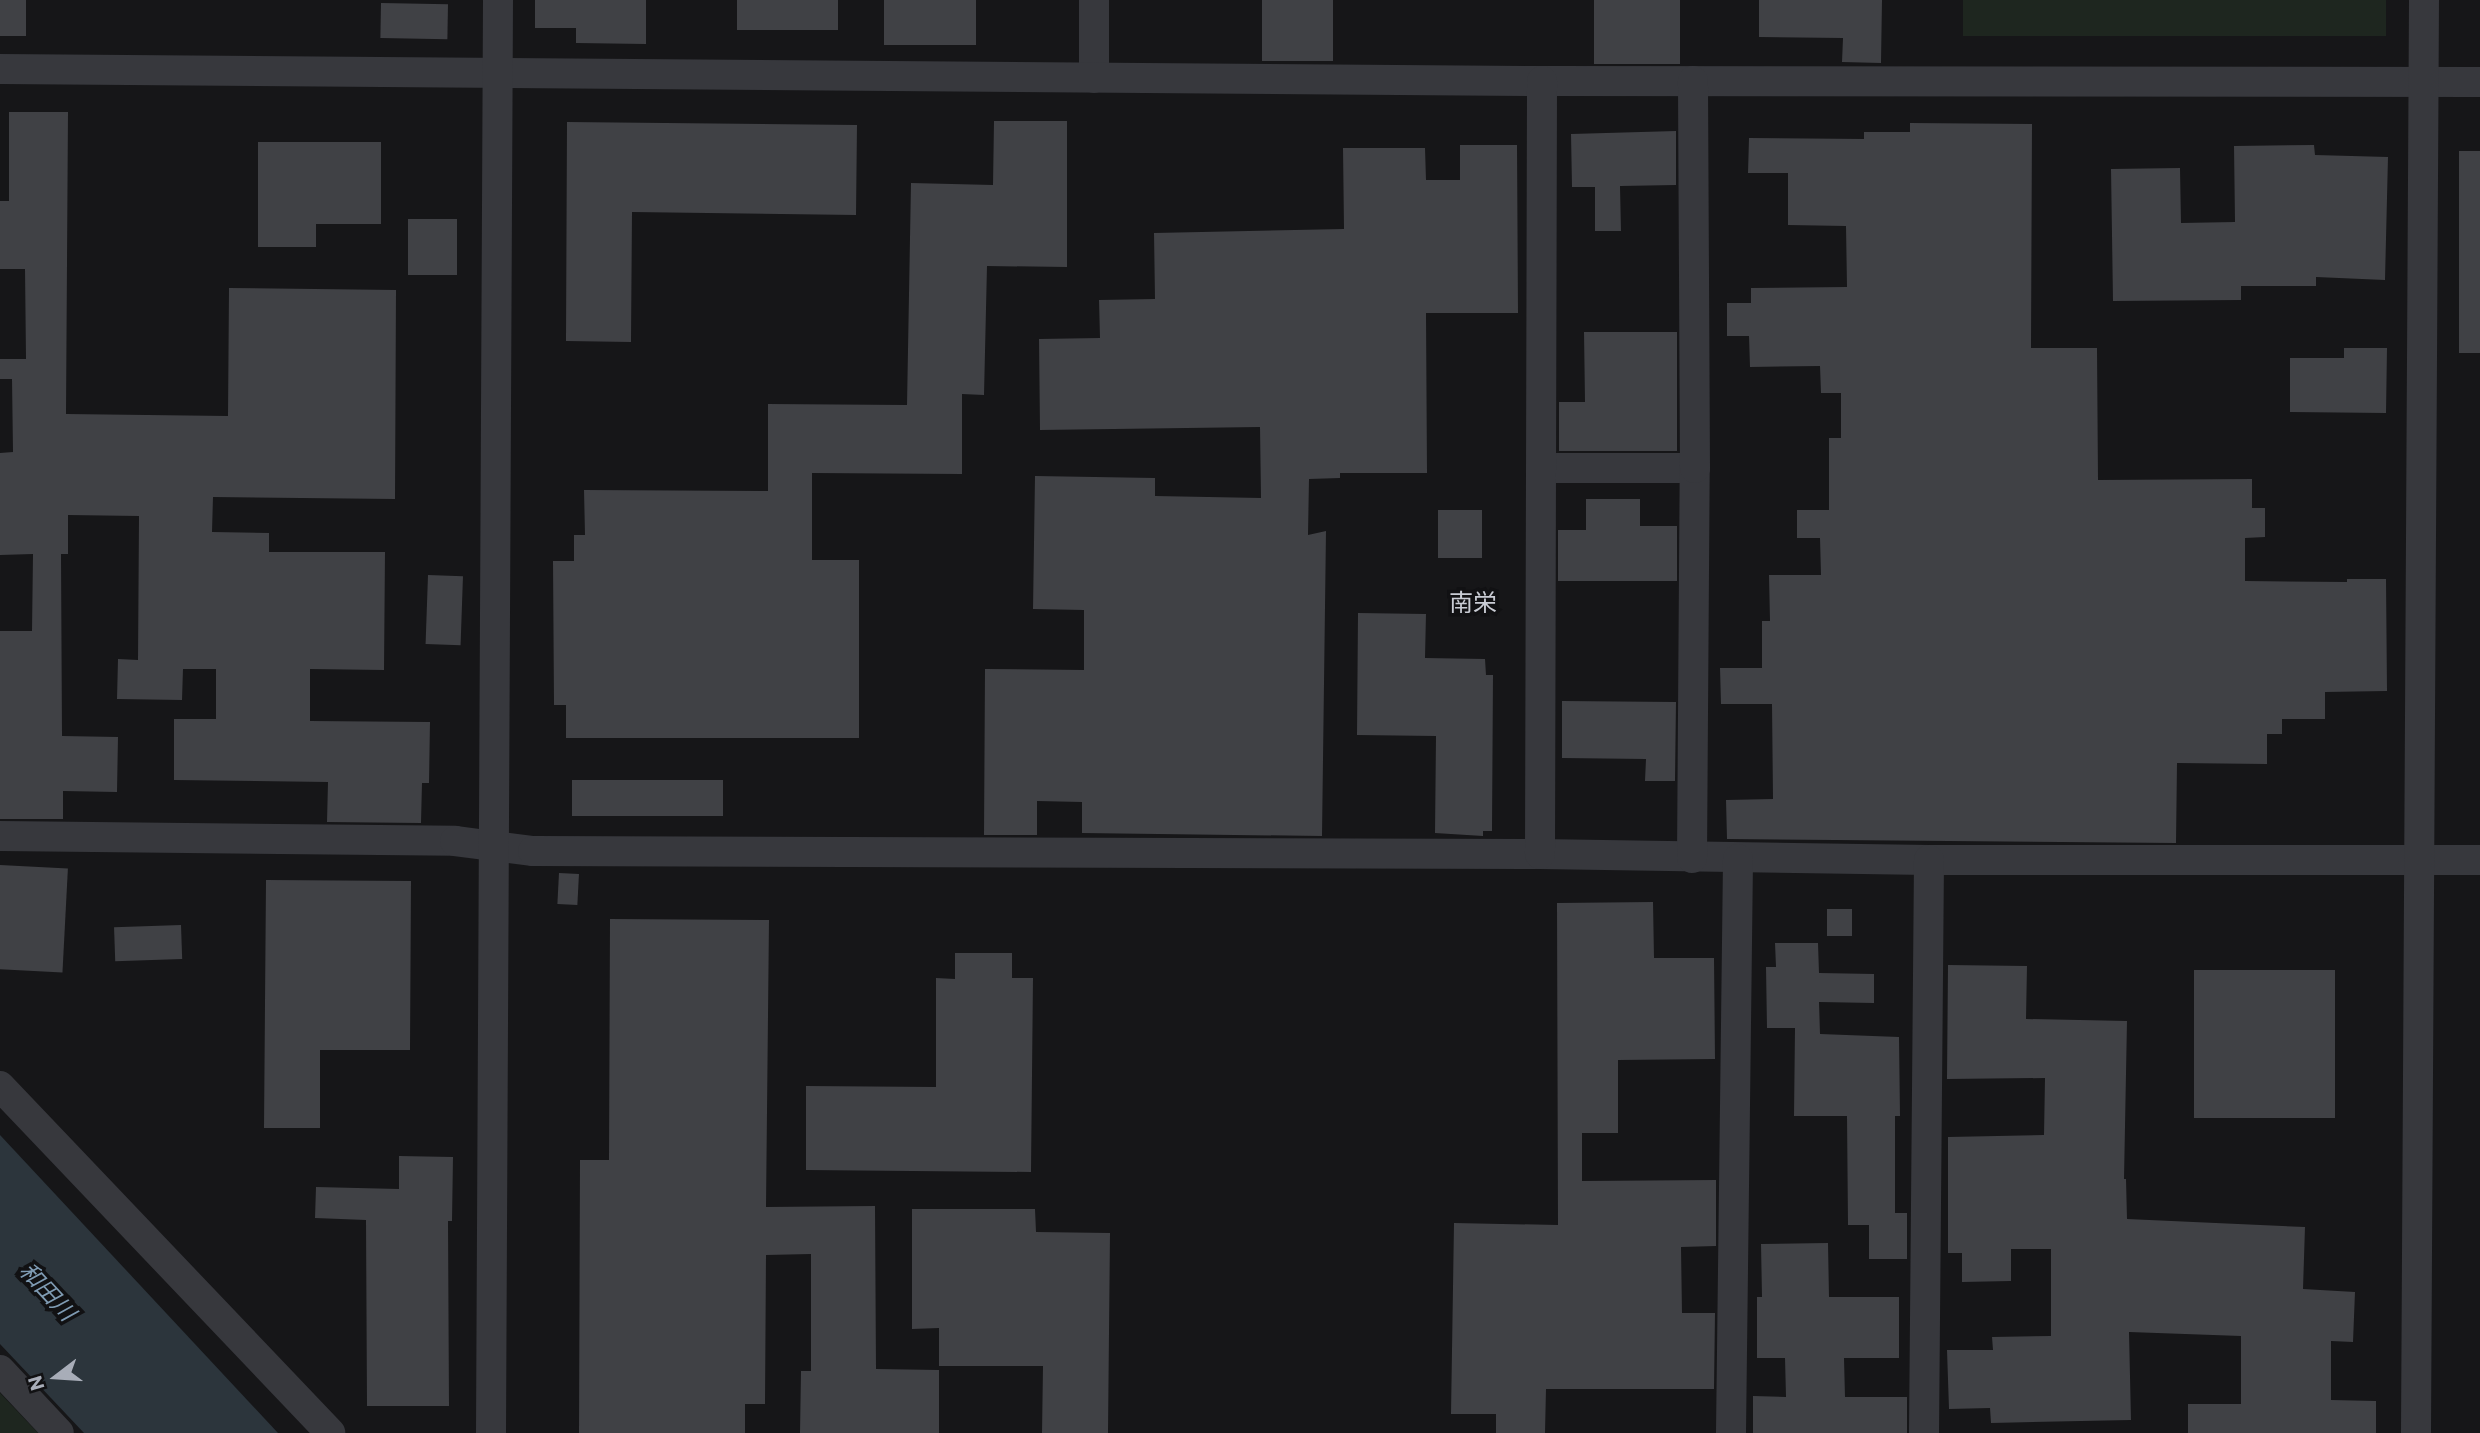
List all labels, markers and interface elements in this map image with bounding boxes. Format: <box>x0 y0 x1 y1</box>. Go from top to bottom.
district label: 南栄 <box>1449 588 1497 616</box>
water label: 和田川 <box>14 1256 82 1326</box>
north arrow <box>21 1342 91 1412</box>
text: N <box>22 1373 49 1393</box>

